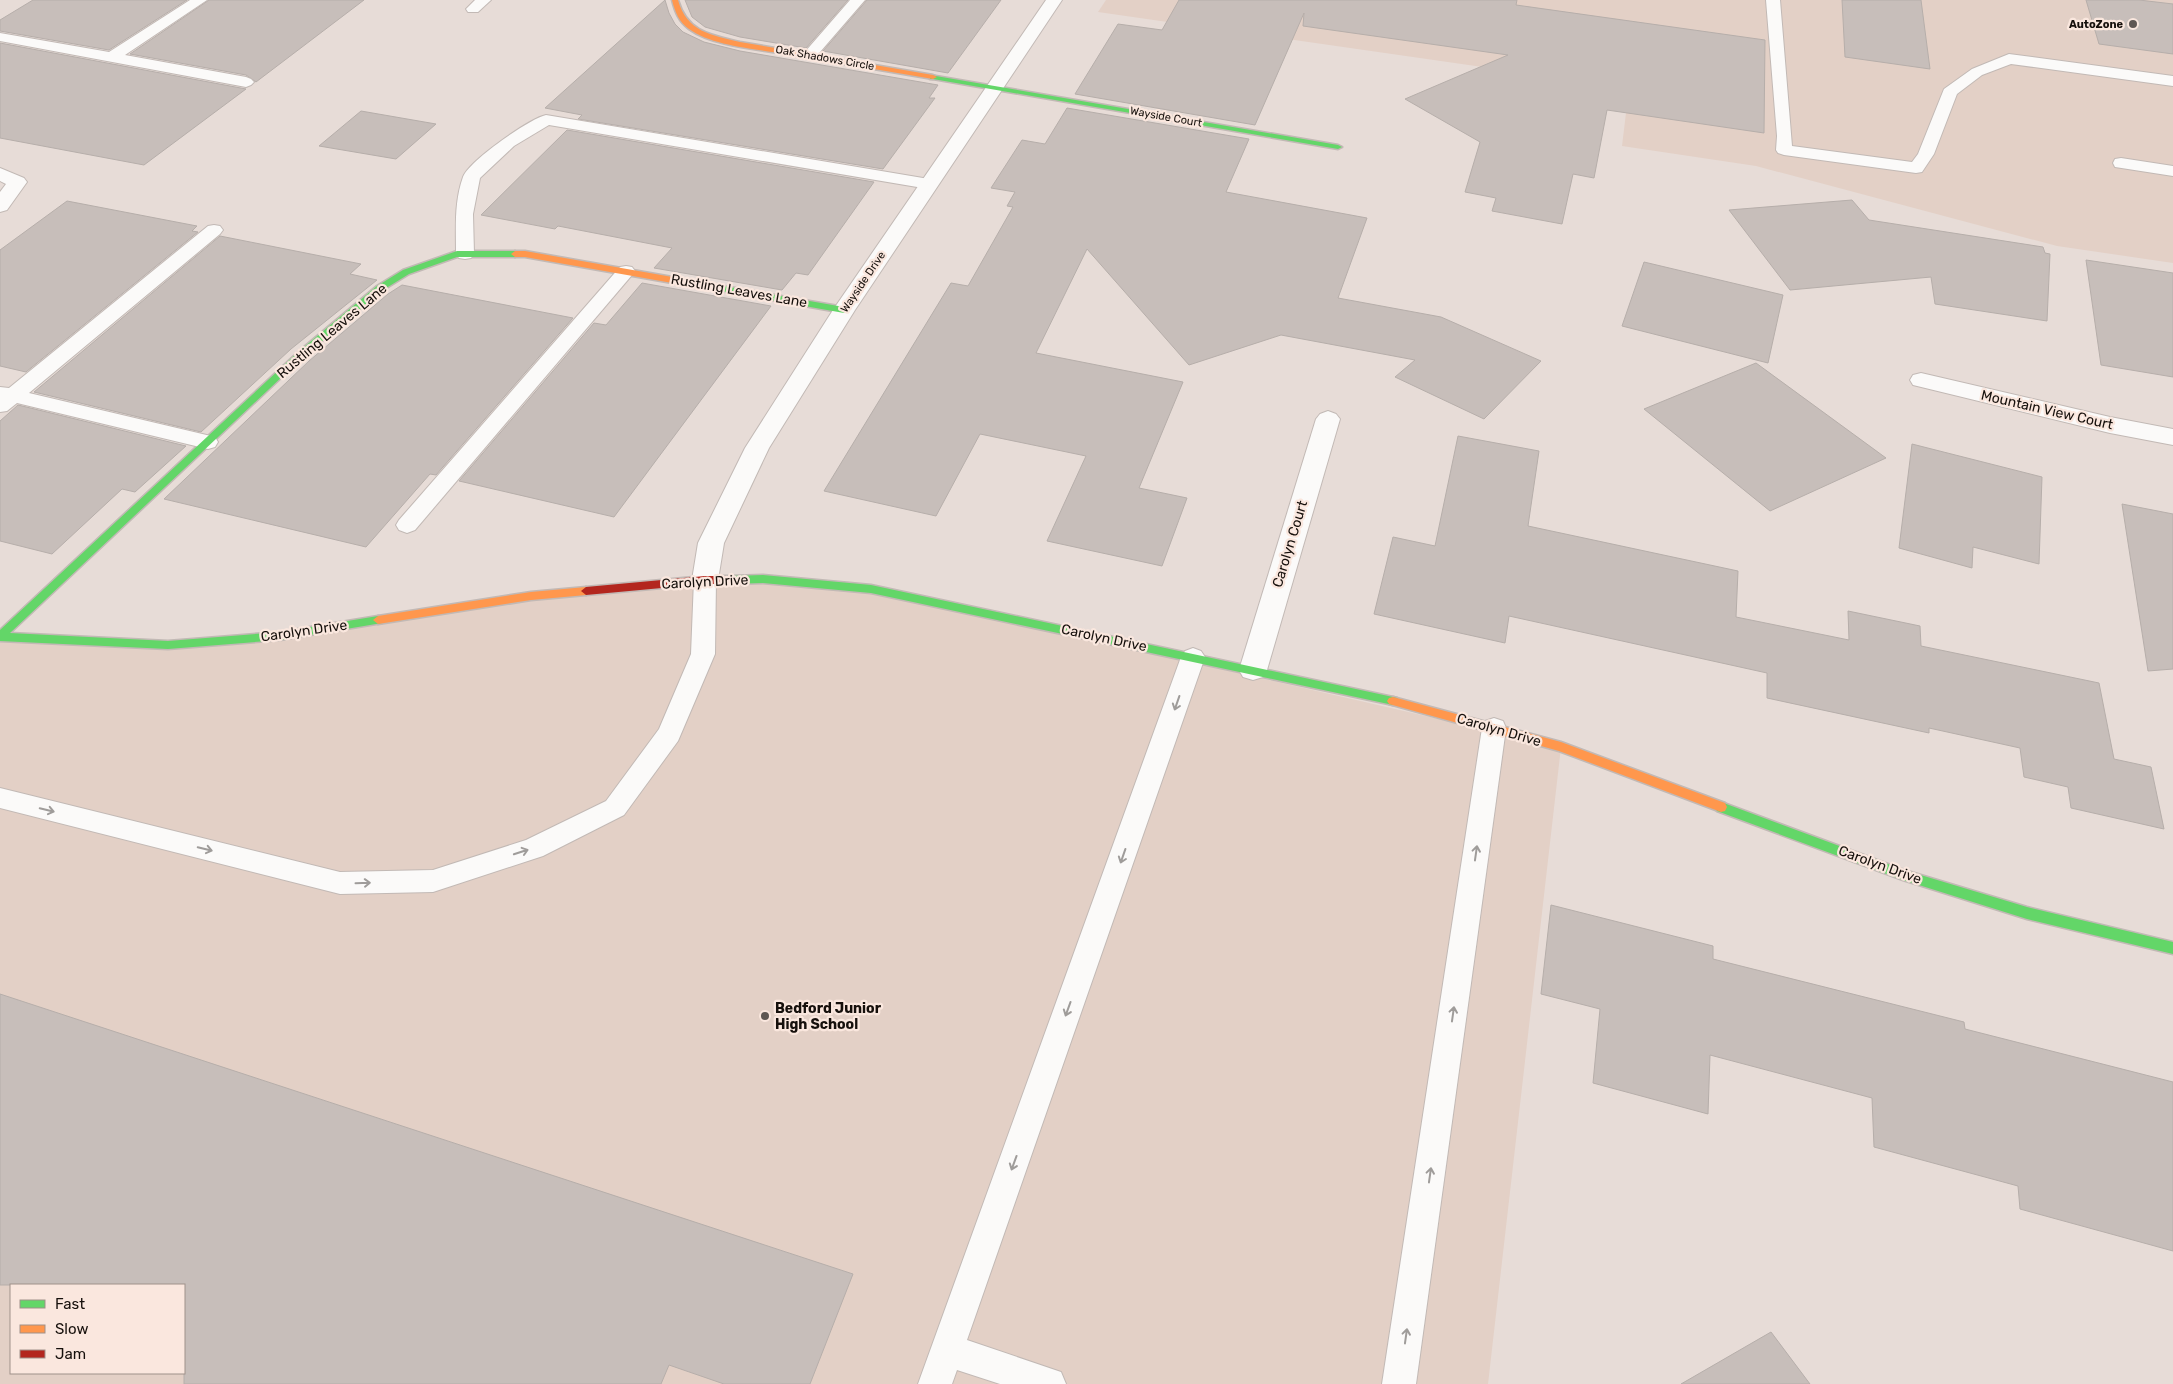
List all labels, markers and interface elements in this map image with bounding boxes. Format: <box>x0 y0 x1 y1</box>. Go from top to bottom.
place label: AutoZone <box>2069 18 2123 31</box>
marker: AutoZone <box>2127 18 2139 30</box>
street label: Oak Shadows Circle <box>775 43 875 73</box>
street label: Wayside Court <box>1129 104 1204 130</box>
street label: Wayside Drive <box>838 249 888 315</box>
street label: Rustling Leaves Lane <box>669 271 809 311</box>
street label: Rustling Leaves Lane <box>274 280 391 382</box>
street label: Mountain View Court <box>1979 387 2115 434</box>
street label: Carolyn Court <box>1269 498 1311 589</box>
street label: Carolyn Drive <box>661 571 749 593</box>
street label: Carolyn Drive <box>260 617 348 645</box>
street label: Carolyn Drive <box>1060 621 1148 655</box>
one-way arrow <box>1172 695 1181 710</box>
street label: Carolyn Drive <box>1455 710 1543 750</box>
one-way arrow <box>39 805 55 815</box>
street label: Carolyn Drive <box>1836 842 1924 888</box>
one-way arrow <box>196 845 212 854</box>
one-way arrow <box>1471 846 1481 862</box>
one-way arrow <box>513 847 529 857</box>
one-way arrow <box>1117 848 1127 864</box>
one-way arrow <box>354 878 371 888</box>
place label: Bedford Junior High School <box>775 1000 882 1033</box>
one-way arrow <box>1063 1001 1072 1017</box>
one-way arrow <box>1448 1006 1458 1022</box>
marker: Bedford Junior High School <box>759 1010 771 1022</box>
one-way arrow <box>1009 1154 1018 1170</box>
one-way arrow <box>1425 1167 1435 1183</box>
legend <box>10 1284 185 1374</box>
text: Fast <box>55 1295 85 1313</box>
text: Slow <box>55 1320 88 1338</box>
one-way arrow <box>1402 1328 1412 1344</box>
text: Jam <box>55 1345 86 1363</box>

